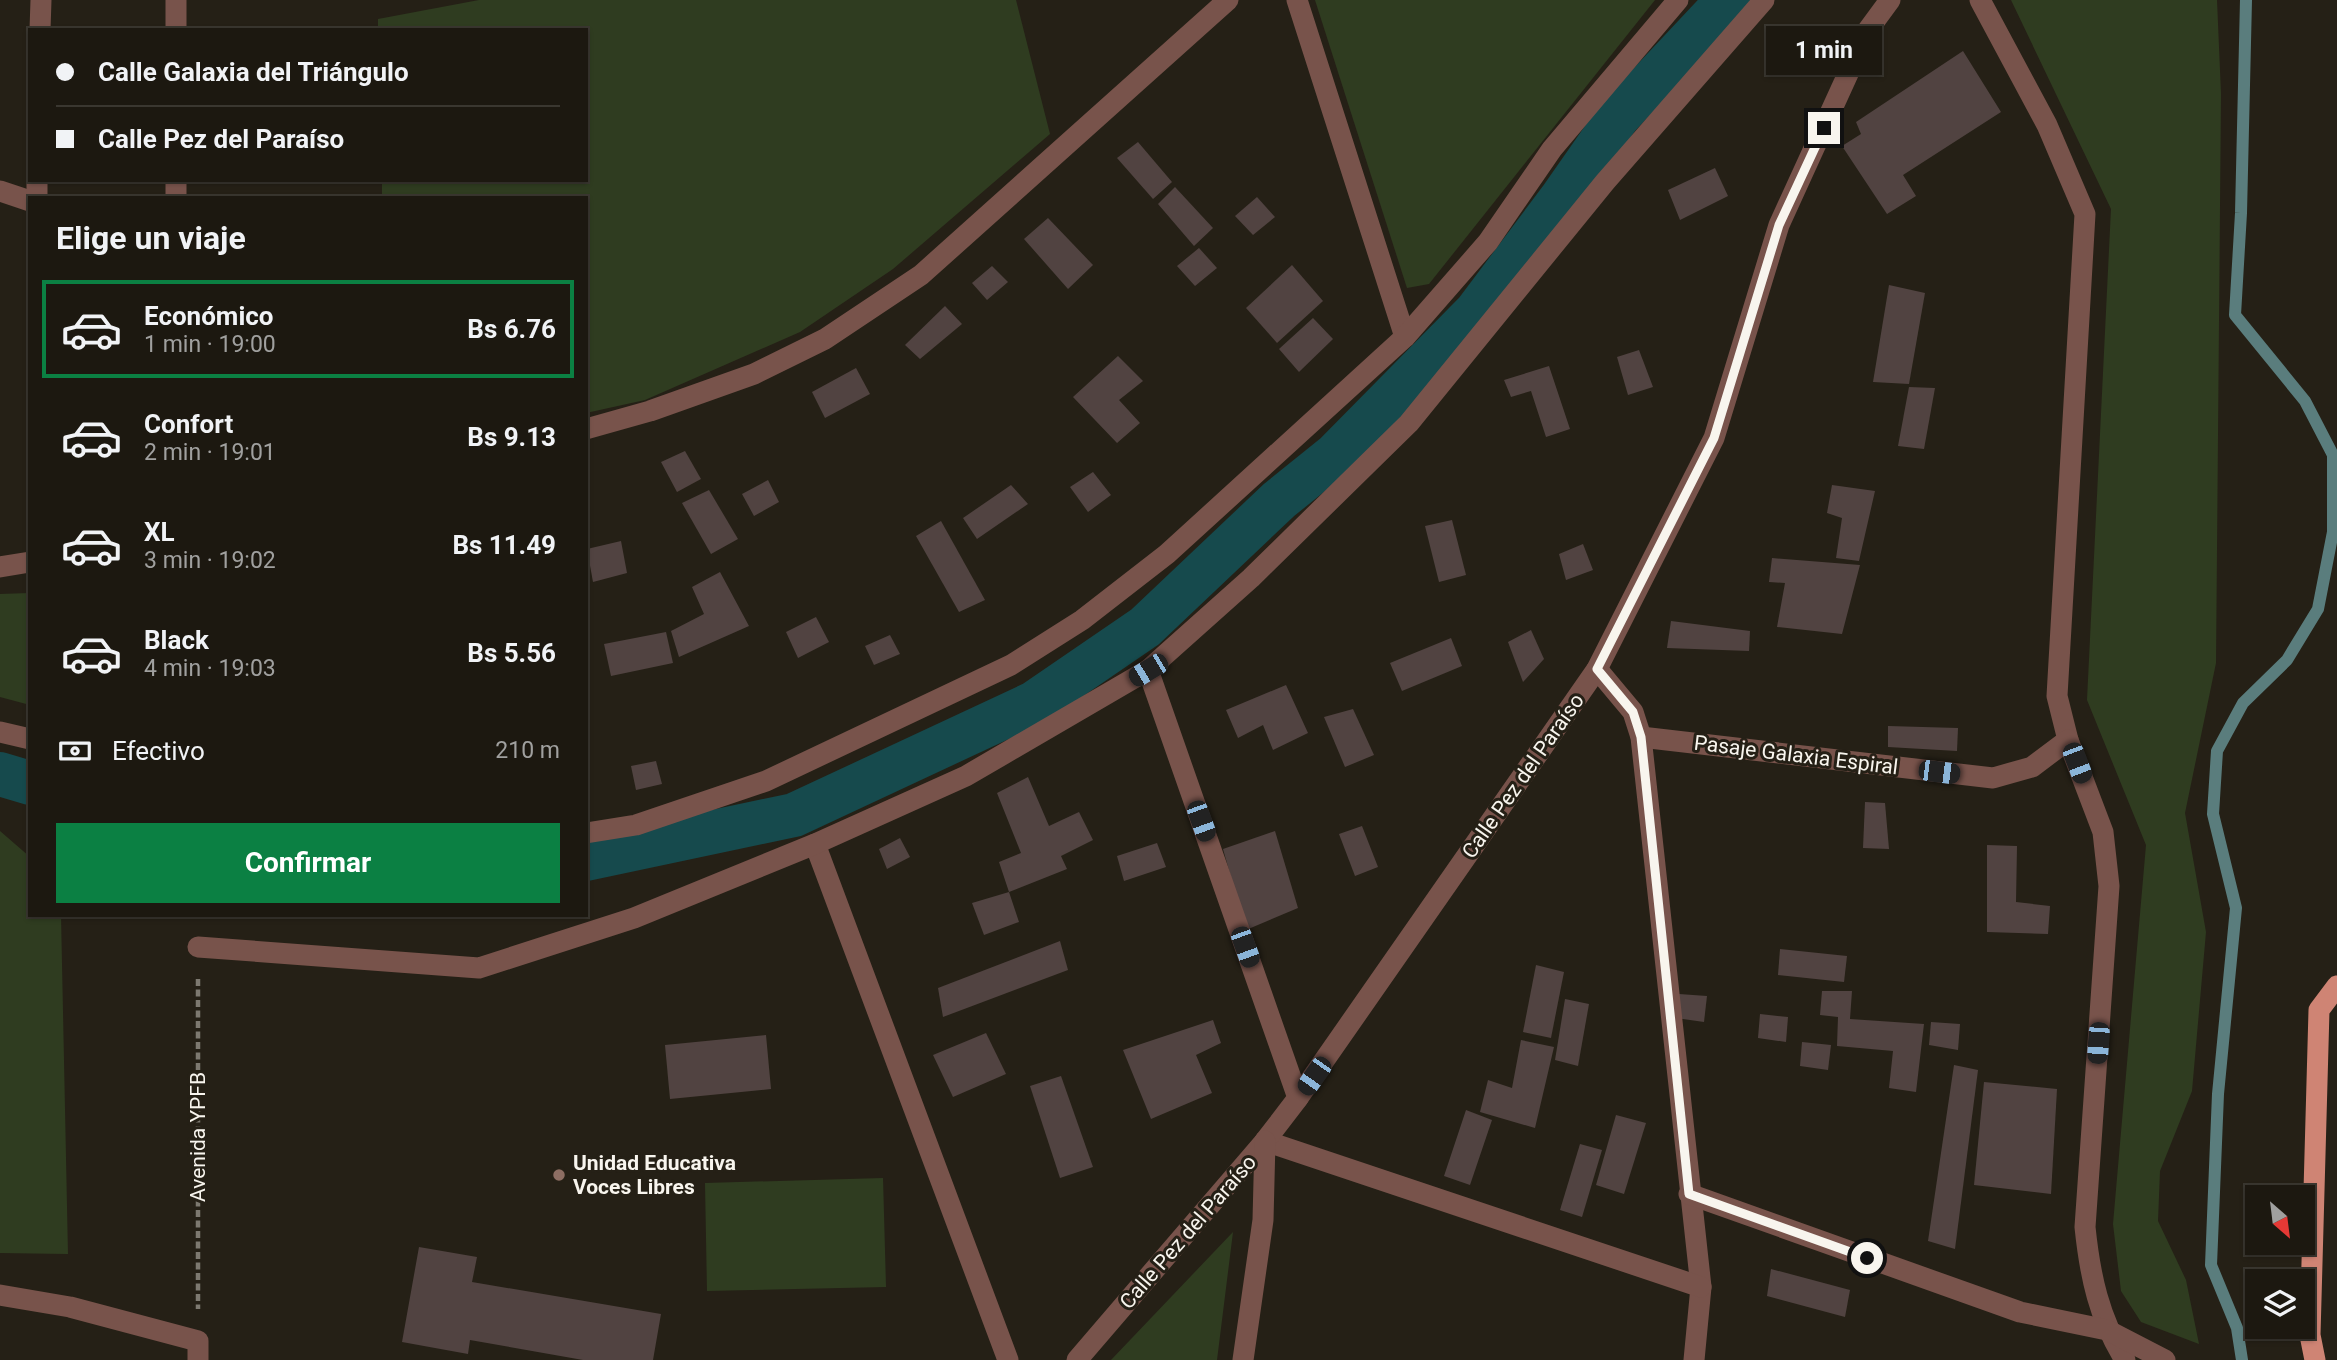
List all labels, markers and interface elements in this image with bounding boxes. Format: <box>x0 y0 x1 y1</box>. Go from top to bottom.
callout: 1 min <box>1766 26 1882 76</box>
text: 1 min <box>1795 37 1853 64</box>
text: Calle Galaxia del Triángulo <box>98 57 409 87</box>
route end <box>1808 112 1840 144</box>
text: Calle Pez del Paraíso <box>98 124 344 154</box>
text: Elige un viaje <box>56 219 246 257</box>
icon: car <box>60 298 123 361</box>
text: Económico <box>144 301 273 331</box>
text: Bs 6.76 <box>467 314 556 344</box>
text: 1 min · 19:00 <box>144 331 276 358</box>
icon: car <box>60 406 123 469</box>
text: Confort <box>144 409 233 439</box>
text: Bs 9.13 <box>467 422 556 452</box>
text: 2 min · 19:01 <box>144 439 276 466</box>
icon: car <box>60 514 123 577</box>
text: XL <box>144 517 175 547</box>
text: Bs 11.49 <box>452 530 556 560</box>
text: 3 min · 19:02 <box>144 547 276 574</box>
icon: car <box>60 622 123 685</box>
text: Black <box>144 625 209 655</box>
text: Bs 5.56 <box>467 638 556 668</box>
car <box>1125 650 1172 690</box>
text: 4 min · 19:03 <box>144 655 276 682</box>
street label: Calle Pez del Paraíso <box>1457 689 1589 863</box>
street label: Pasaje Galaxia Espiral <box>1693 731 1899 779</box>
icon: cash <box>56 732 94 770</box>
text: Efectivo <box>112 736 205 766</box>
text: 210 m <box>495 737 560 764</box>
car <box>2060 740 2095 786</box>
car <box>1917 759 1962 785</box>
car <box>1184 798 1219 844</box>
button: Confirmar <box>56 823 560 903</box>
car <box>1228 924 1263 970</box>
car <box>2087 1021 2110 1065</box>
car <box>1294 1053 1335 1099</box>
street label: Avenida YPFB <box>186 1072 210 1202</box>
street label: Calle Pez del Paraíso <box>1115 1150 1261 1314</box>
place label: Unidad Educativa Voces Libres <box>573 1151 736 1199</box>
marker: Unidad Educativa Voces Libres <box>551 1167 567 1183</box>
north arrow <box>2245 1185 2315 1255</box>
map controls <box>2245 1185 2315 1339</box>
route start <box>1851 1242 1883 1274</box>
button: layers <box>2245 1269 2315 1339</box>

